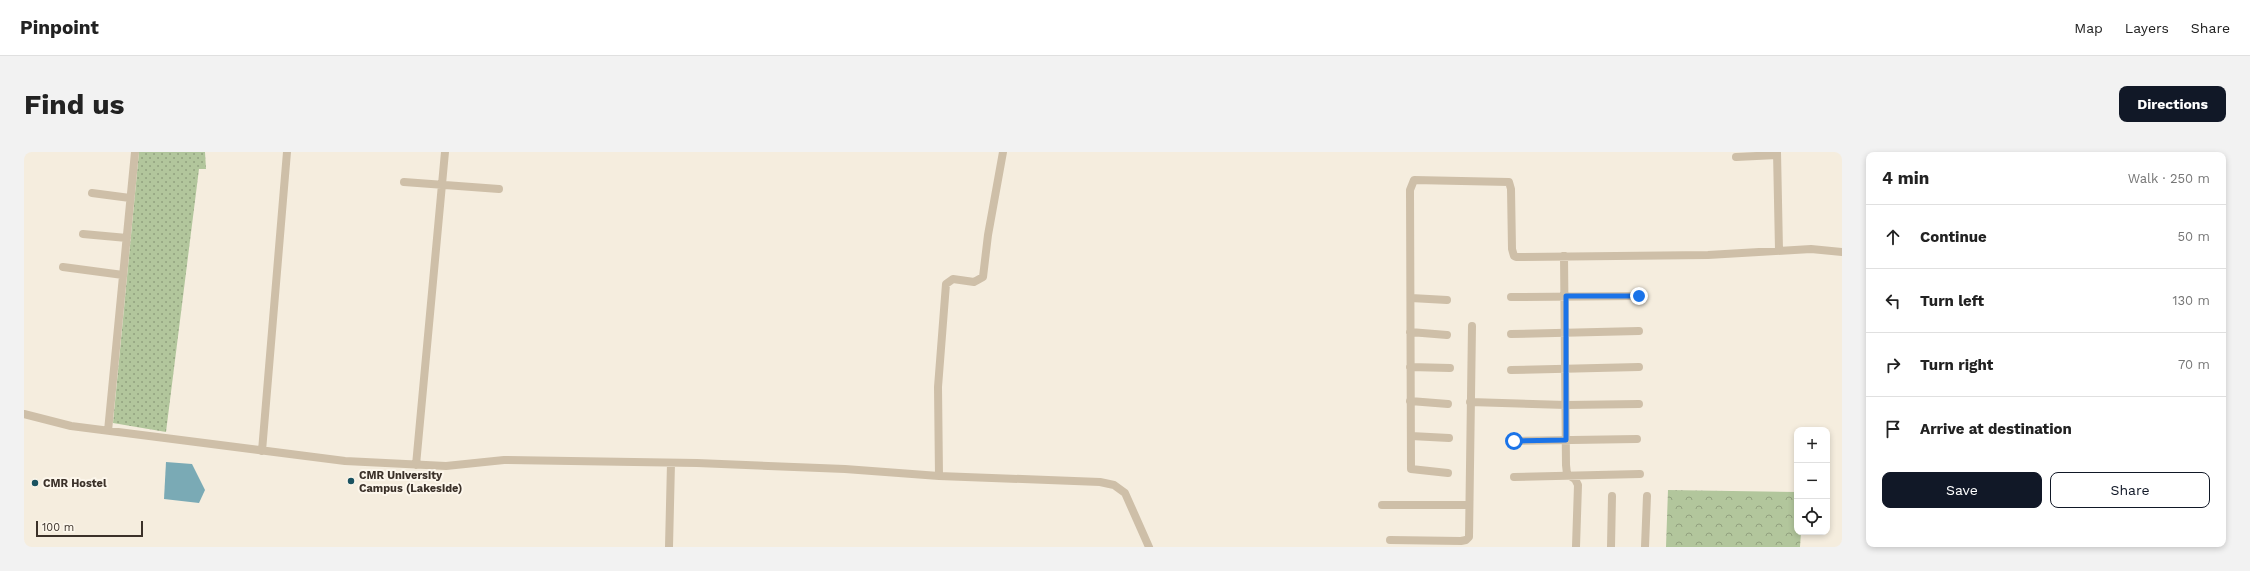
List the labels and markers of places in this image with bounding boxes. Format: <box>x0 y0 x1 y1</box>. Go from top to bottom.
place label: CMR University Campus (Lakeside) <box>359 469 462 495</box>
marker: CMR University Campus (Lakeside) <box>346 476 356 486</box>
place label: CMR Hostel <box>43 477 107 490</box>
marker: CMR Hostel <box>30 478 40 488</box>

